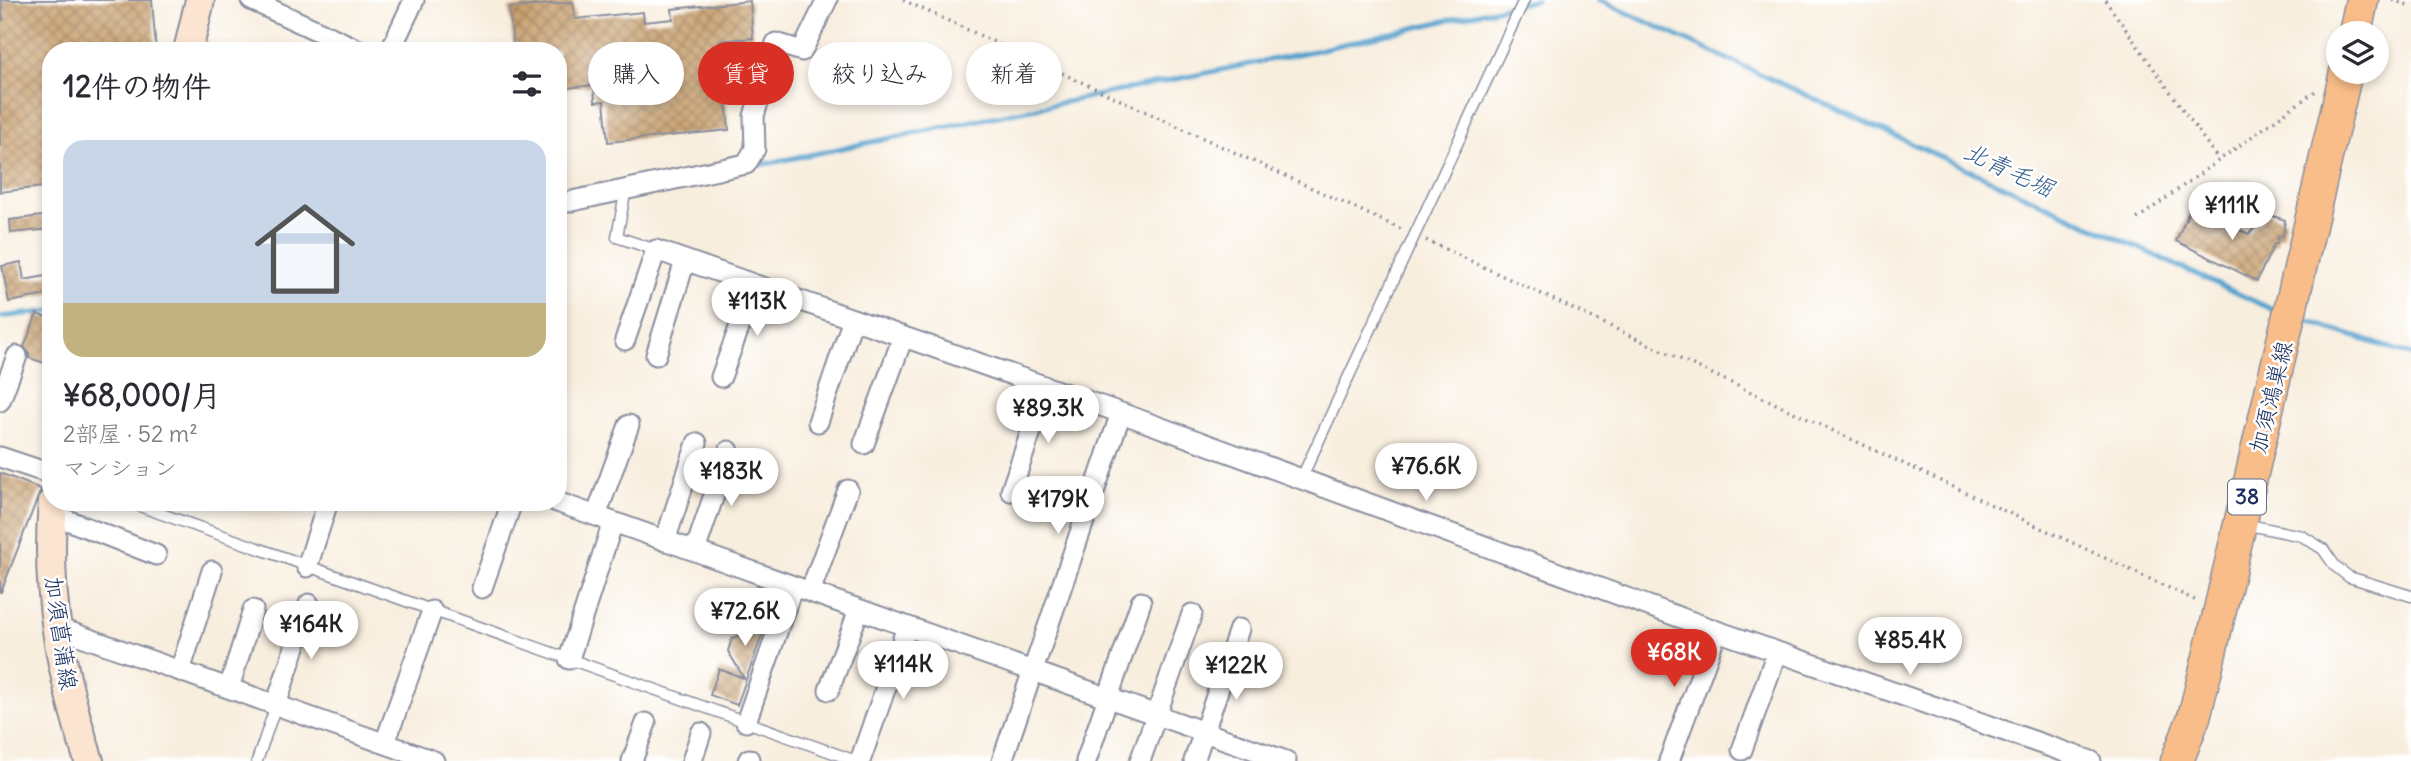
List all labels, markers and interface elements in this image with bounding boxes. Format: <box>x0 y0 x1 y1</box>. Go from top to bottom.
map controls <box>2326 21 2389 84</box>
button: layers <box>2326 21 2389 84</box>
chip: 購入 <box>588 42 684 105</box>
chip: 賃貸 <box>698 42 794 105</box>
chip: 絞り込み <box>808 42 952 105</box>
chip: 新着 <box>966 42 1062 105</box>
icon: filters <box>508 65 546 103</box>
text: 12件の物件 <box>63 67 211 105</box>
water label: 北青毛堀 <box>1960 135 2061 204</box>
pin: ¥111K <box>2183 182 2281 242</box>
icon: home <box>242 186 368 312</box>
text: ¥111K <box>2204 190 2260 219</box>
pin: ¥113K <box>708 278 806 338</box>
text: ¥113K <box>728 286 787 315</box>
street label: 加須鴻巣線 <box>2243 338 2298 456</box>
text: ¥68,000/月 <box>63 376 221 414</box>
pin: ¥89.3K <box>991 386 1105 445</box>
text: ¥89.3K <box>1012 393 1084 422</box>
text: 2部屋 · 52 m² <box>63 419 198 448</box>
pin: ¥76.6K <box>1369 444 1483 503</box>
pin: ¥183K <box>682 448 780 508</box>
text: ¥76.6K <box>1391 451 1461 480</box>
text: マンション <box>63 453 177 482</box>
text: ¥183K <box>699 456 763 485</box>
pin: ¥179K <box>1009 476 1107 536</box>
road number: 38 <box>2228 480 2266 514</box>
text: ¥179K <box>1027 484 1089 513</box>
street label: 加須菖蒲線 <box>39 574 84 692</box>
pin: ¥72.6K <box>688 588 802 648</box>
text: ¥72.6K <box>710 596 780 625</box>
pin: ¥164K <box>262 602 360 661</box>
text: ¥164K <box>279 609 343 638</box>
pin: ¥85.4K <box>1853 618 1967 677</box>
text: ¥85.4K <box>1874 625 1946 654</box>
pin: ¥68K <box>1633 630 1715 689</box>
text: ¥68K <box>1647 637 1701 666</box>
pin: ¥114K <box>854 642 952 701</box>
pin: ¥122K <box>1187 642 1285 702</box>
text: ¥114K <box>873 649 933 678</box>
text: ¥122K <box>1205 650 1267 679</box>

